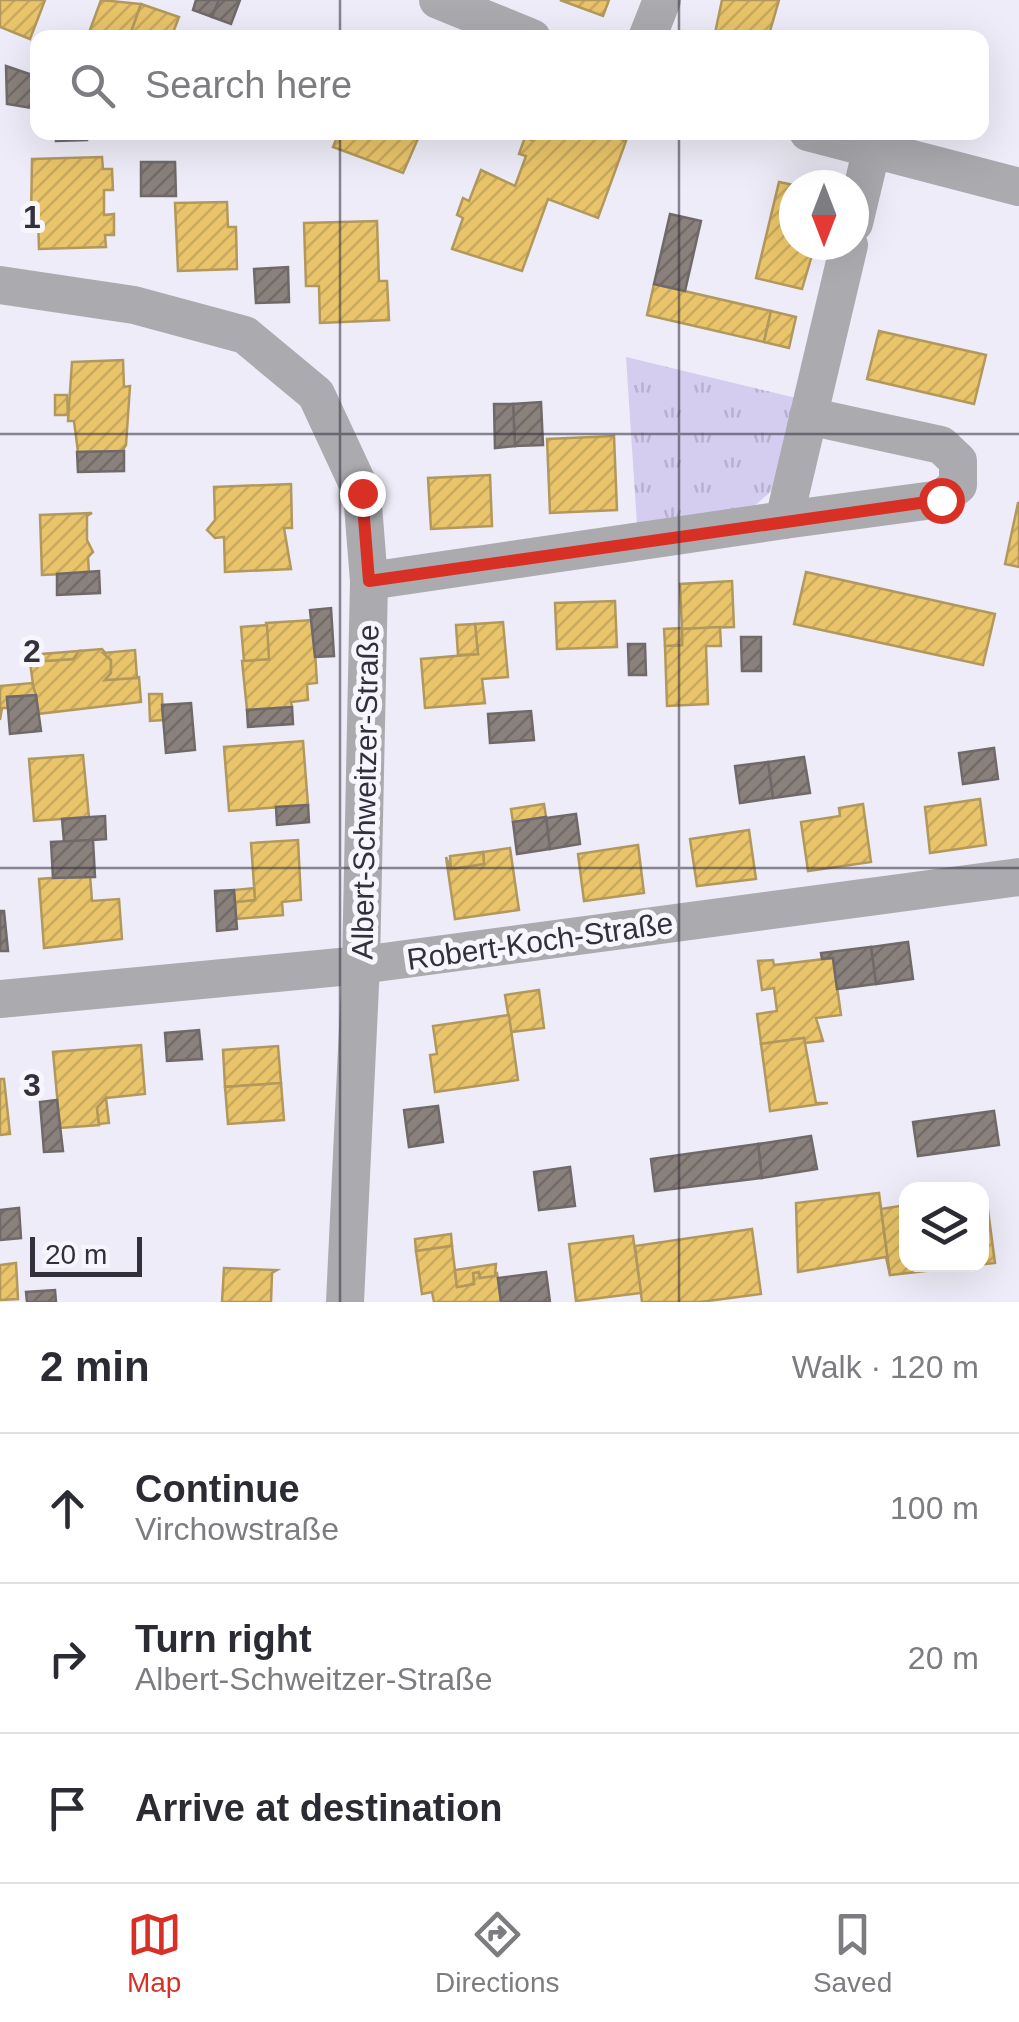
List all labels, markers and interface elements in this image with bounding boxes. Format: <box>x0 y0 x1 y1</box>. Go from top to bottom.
search box <box>30 30 989 140</box>
icon: search <box>65 58 120 113</box>
text: Search here <box>145 64 352 106</box>
north arrow <box>779 170 869 260</box>
text: 1 <box>23 199 41 235</box>
route end <box>340 471 386 517</box>
route start <box>919 478 965 524</box>
street label: Albert-Schweitzer-Straße <box>346 624 384 960</box>
text: 2 <box>23 633 41 669</box>
street label: Robert-Koch-Straße <box>405 906 675 976</box>
text: 3 <box>23 1067 41 1103</box>
map controls <box>899 1182 989 1272</box>
button: layers <box>899 1182 989 1272</box>
scale bar <box>30 1232 142 1276</box>
text: 20 m <box>45 1239 107 1270</box>
text: 2 min <box>40 1343 150 1390</box>
text: Walk · 120 m <box>792 1349 979 1385</box>
text: Continue <box>135 1468 300 1510</box>
icon: ahead <box>40 1481 95 1536</box>
text: 100 m <box>890 1490 979 1526</box>
text: Virchowstraße <box>135 1511 339 1547</box>
text: Turn right <box>135 1618 312 1660</box>
icon: right <box>40 1631 95 1686</box>
text: 20 m <box>908 1640 979 1676</box>
text: Albert-Schweitzer-Straße <box>135 1661 492 1697</box>
icon: arrive <box>40 1781 95 1836</box>
text: Arrive at destination <box>135 1787 502 1829</box>
tab: Map <box>127 1907 182 1999</box>
tab: Directions <box>435 1907 560 1999</box>
tab: Saved <box>813 1907 892 1999</box>

